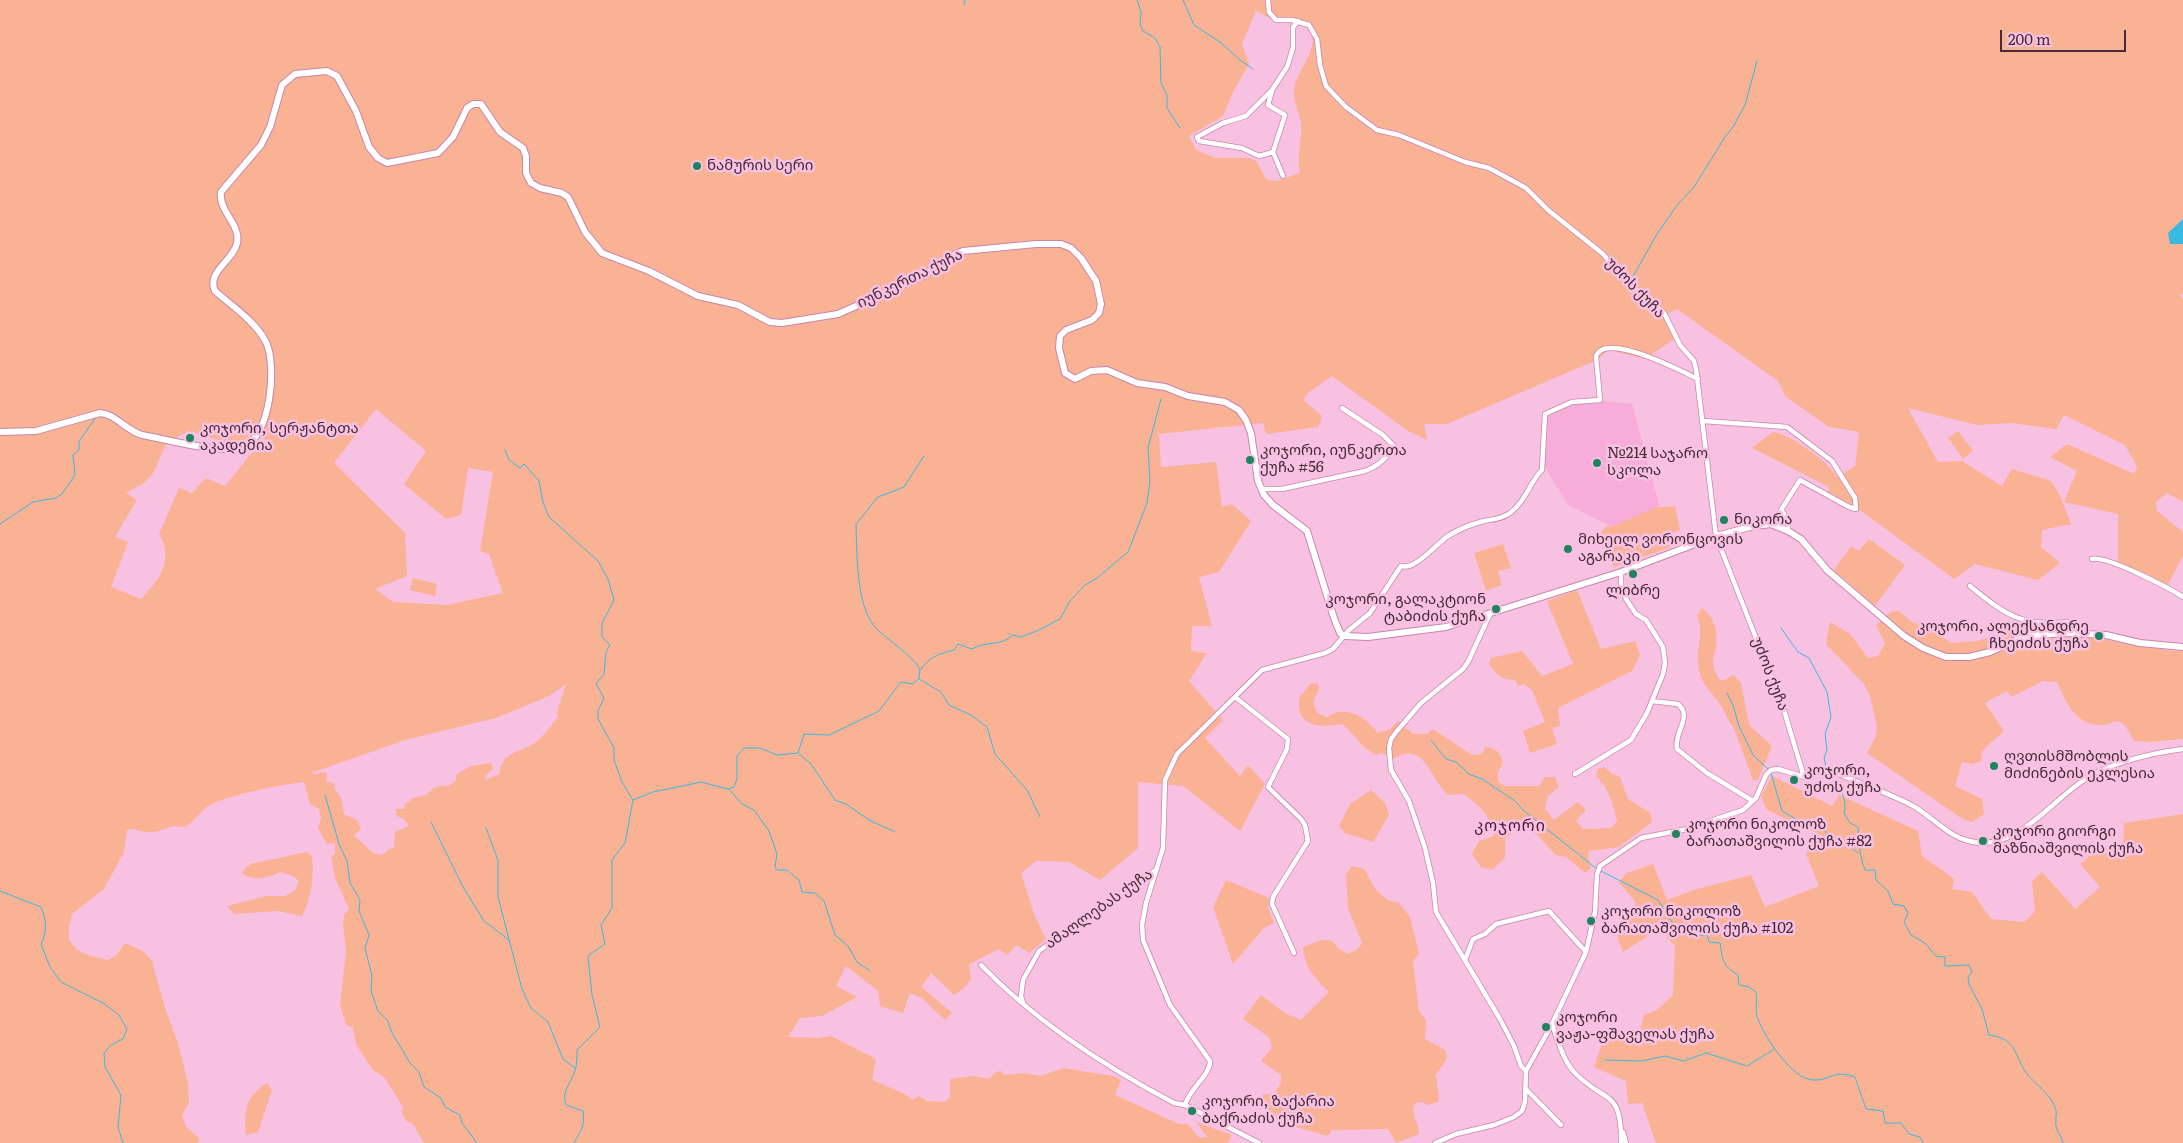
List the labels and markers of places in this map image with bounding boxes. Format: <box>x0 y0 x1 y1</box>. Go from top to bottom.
place label: ნამურის სერი <box>707 157 813 175</box>
marker: ნამურის სერი <box>691 160 703 172</box>
place label: კოჯორი, სერჟანტთა აკადემია <box>200 420 359 455</box>
marker: კოჯორი, სერჟანტთა აკადემია <box>184 432 196 444</box>
place label: კოჯორი, იუნკერთა ქუჩა #56 <box>1260 442 1407 477</box>
place label: №214 საჯარო სკოლა <box>1607 445 1708 480</box>
marker: კოჯორი, იუნკერთა ქუჩა #56 <box>1244 454 1256 466</box>
marker: №214 საჯარო სკოლა <box>1591 457 1603 469</box>
place label: ნიკორა <box>1734 511 1792 529</box>
marker: ნიკორა <box>1718 514 1730 526</box>
place label: მიხეილ ვორონცოვის აგარაკი <box>1578 531 1743 566</box>
marker: მიხეილ ვორონცოვის აგარაკი <box>1562 543 1574 555</box>
marker: ლიბრე <box>1627 568 1639 580</box>
place label: ლიბრე <box>1606 582 1660 600</box>
place label: კოჯორი, გალაკტიონ ტაბიძის ქუჩა <box>1325 591 1486 626</box>
marker: კოჯორი, გალაკტიონ ტაბიძის ქუჩა <box>1490 603 1502 615</box>
place label: კოჯორი, ალექსანდრე ჩხეიძის ქუჩა <box>1917 618 2089 653</box>
marker: კოჯორი, ალექსანდრე ჩხეიძის ქუჩა <box>2093 630 2105 642</box>
place label: ღვთისმშობლის მიძინების ეკლესია <box>2004 748 2155 783</box>
marker: ღვთისმშობლის მიძინების ეკლესია <box>1988 760 2000 772</box>
place label: კოჯორი, უძოს ქუჩა <box>1804 762 1881 797</box>
marker: კოჯორი, უძოს ქუჩა <box>1788 774 1800 786</box>
place label: კოჯორი ნიკოლოზ ბარათაშვილის ქუჩა #82 <box>1686 816 1872 851</box>
place label: კოჯორი გიორგი მაზნიაშვილის ქუჩა <box>1993 823 2143 858</box>
marker: კოჯორი ნიკოლოზ ბარათაშვილის ქუჩა #82 <box>1670 828 1682 840</box>
marker: კოჯორი გიორგი მაზნიაშვილის ქუჩა <box>1977 835 1989 847</box>
place label: კოჯორი ნიკოლოზ ბარათაშვილის ქუჩა #102 <box>1601 903 1793 938</box>
marker: კოჯორი ნიკოლოზ ბარათაშვილის ქუჩა #102 <box>1585 915 1597 927</box>
place label: კოჯორი ვაჟა-ფშაველას ქუჩა <box>1556 1009 1715 1044</box>
marker: კოჯორი ვაჟა-ფშაველას ქუჩა <box>1540 1021 1552 1033</box>
place label: კოჯორი, ზაქარია ბაქრაძის ქუჩა <box>1202 1093 1335 1128</box>
marker: კოჯორი, ზაქარია ბაქრაძის ქუჩა <box>1186 1105 1198 1117</box>

